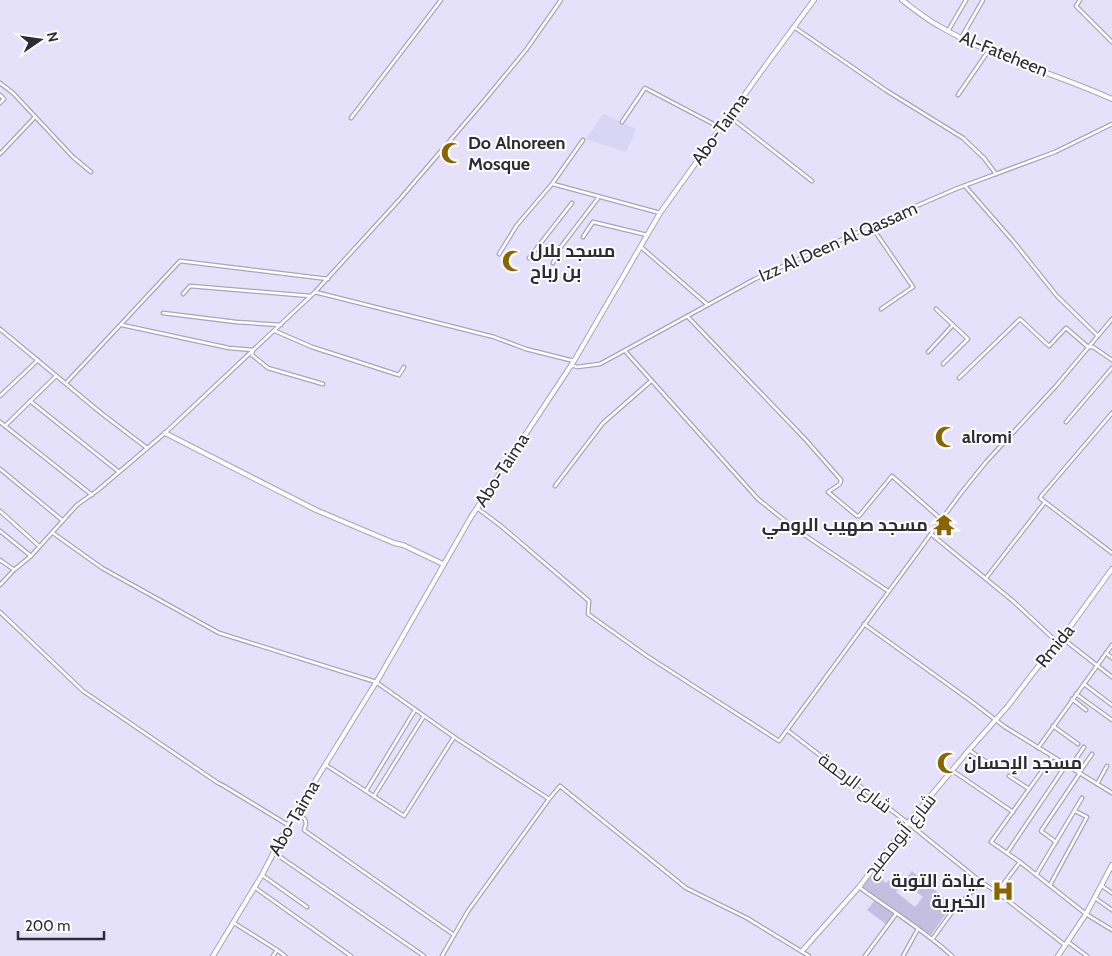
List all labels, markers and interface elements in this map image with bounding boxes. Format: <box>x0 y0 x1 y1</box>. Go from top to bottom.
north arrow <box>15 15 65 65</box>
street label: Al-Fateheen <box>957 26 1051 82</box>
text: N <box>43 30 63 44</box>
street label: Abo-Taima <box>687 89 754 169</box>
place label: Do Alnoreen Mosque <box>468 132 565 175</box>
mosque icon: Do Alnoreen Mosque <box>439 140 465 166</box>
street label: Izz Al Deen Al Qassam <box>755 197 921 287</box>
place label: مسجد بلال بن رباح <box>530 240 615 284</box>
mosque icon: مسجد بلال بن رباح <box>500 248 526 274</box>
mosque icon: alromi <box>933 424 959 450</box>
place label: alromi <box>962 426 1012 448</box>
street label: Abo-Taima <box>470 429 534 511</box>
temple icon: مسجد صهيب الرومي <box>931 512 957 538</box>
place label: مسجد صهيب الرومي <box>762 514 928 540</box>
street label: Rmida <box>1031 620 1079 672</box>
street label: شارع الرحمة <box>813 748 896 819</box>
mosque icon: مسجد الإحسان <box>935 750 961 776</box>
place label: مسجد الإحسان <box>964 752 1082 775</box>
street label: Abo-Taima <box>264 776 325 860</box>
street label: شارع أبومصبح <box>859 789 942 883</box>
place label: عيادة التوبة الخيرية <box>891 870 986 913</box>
hospital icon: عيادة التوبة الخيرية <box>990 878 1016 904</box>
scale bar <box>18 908 104 940</box>
text: 200 m <box>25 917 70 935</box>

